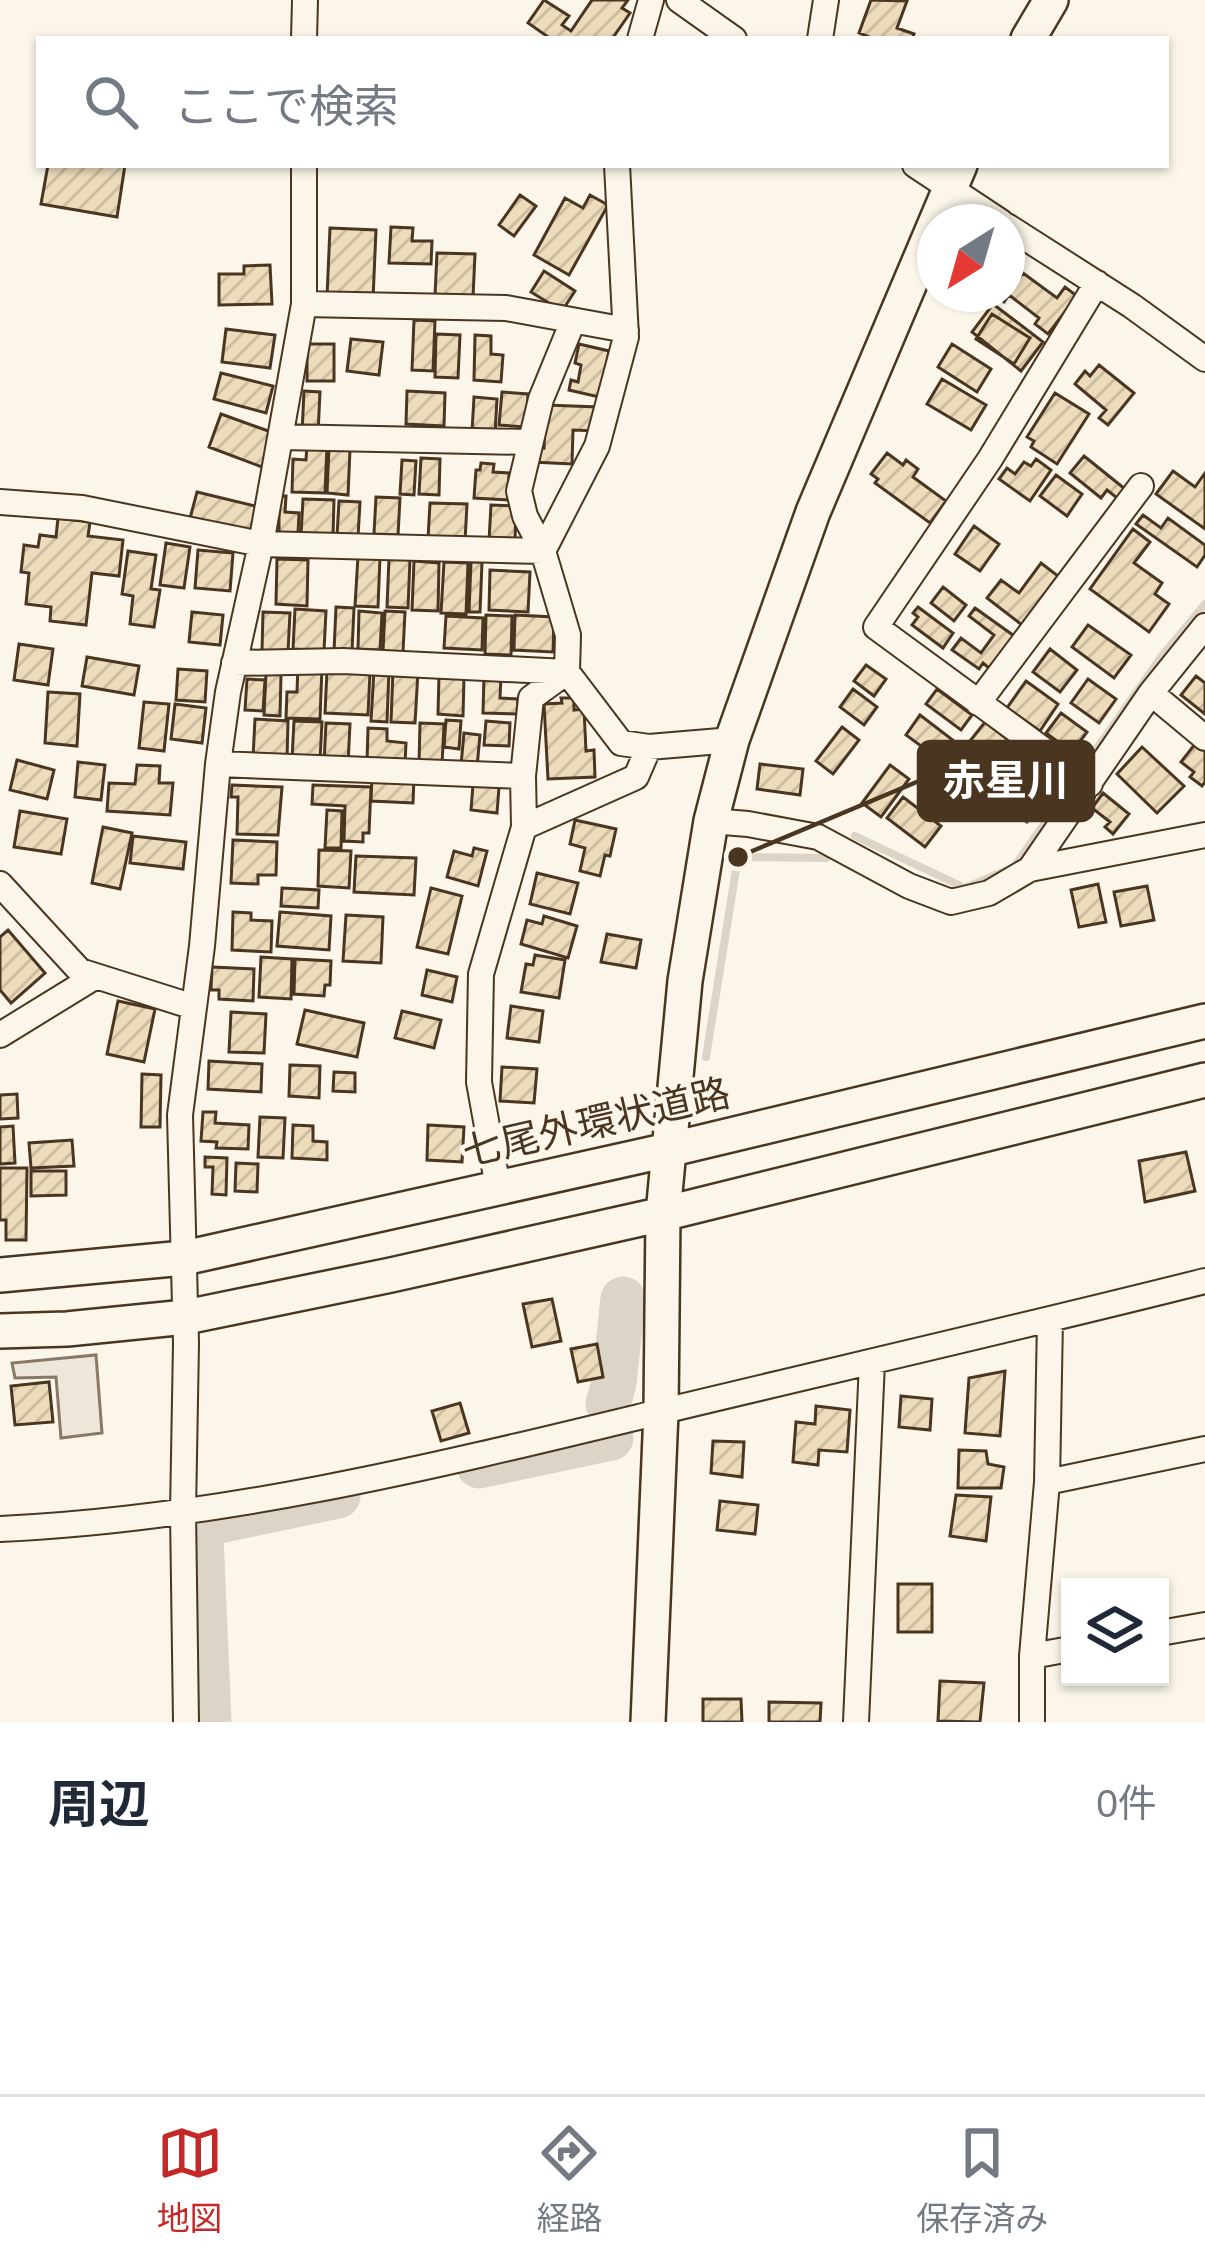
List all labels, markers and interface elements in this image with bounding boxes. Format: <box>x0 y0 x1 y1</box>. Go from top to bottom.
search box <box>36 36 1169 168</box>
icon: search <box>78 69 144 135</box>
text: ここで検索 <box>174 81 399 132</box>
north arrow <box>917 204 1025 312</box>
callout: 赤星川 <box>919 742 1093 820</box>
text: 赤星川 <box>943 757 1069 804</box>
street label: 七尾外環状道路 <box>458 1071 734 1174</box>
map controls <box>1061 1578 1169 1686</box>
button: layers <box>1061 1578 1169 1686</box>
text: 周辺 <box>48 1776 150 1833</box>
text: 0件 <box>1096 1782 1157 1825</box>
tab: 地図 <box>157 2120 223 2240</box>
tab: 経路 <box>536 2120 602 2240</box>
tab: 保存済み <box>916 2120 1048 2240</box>

